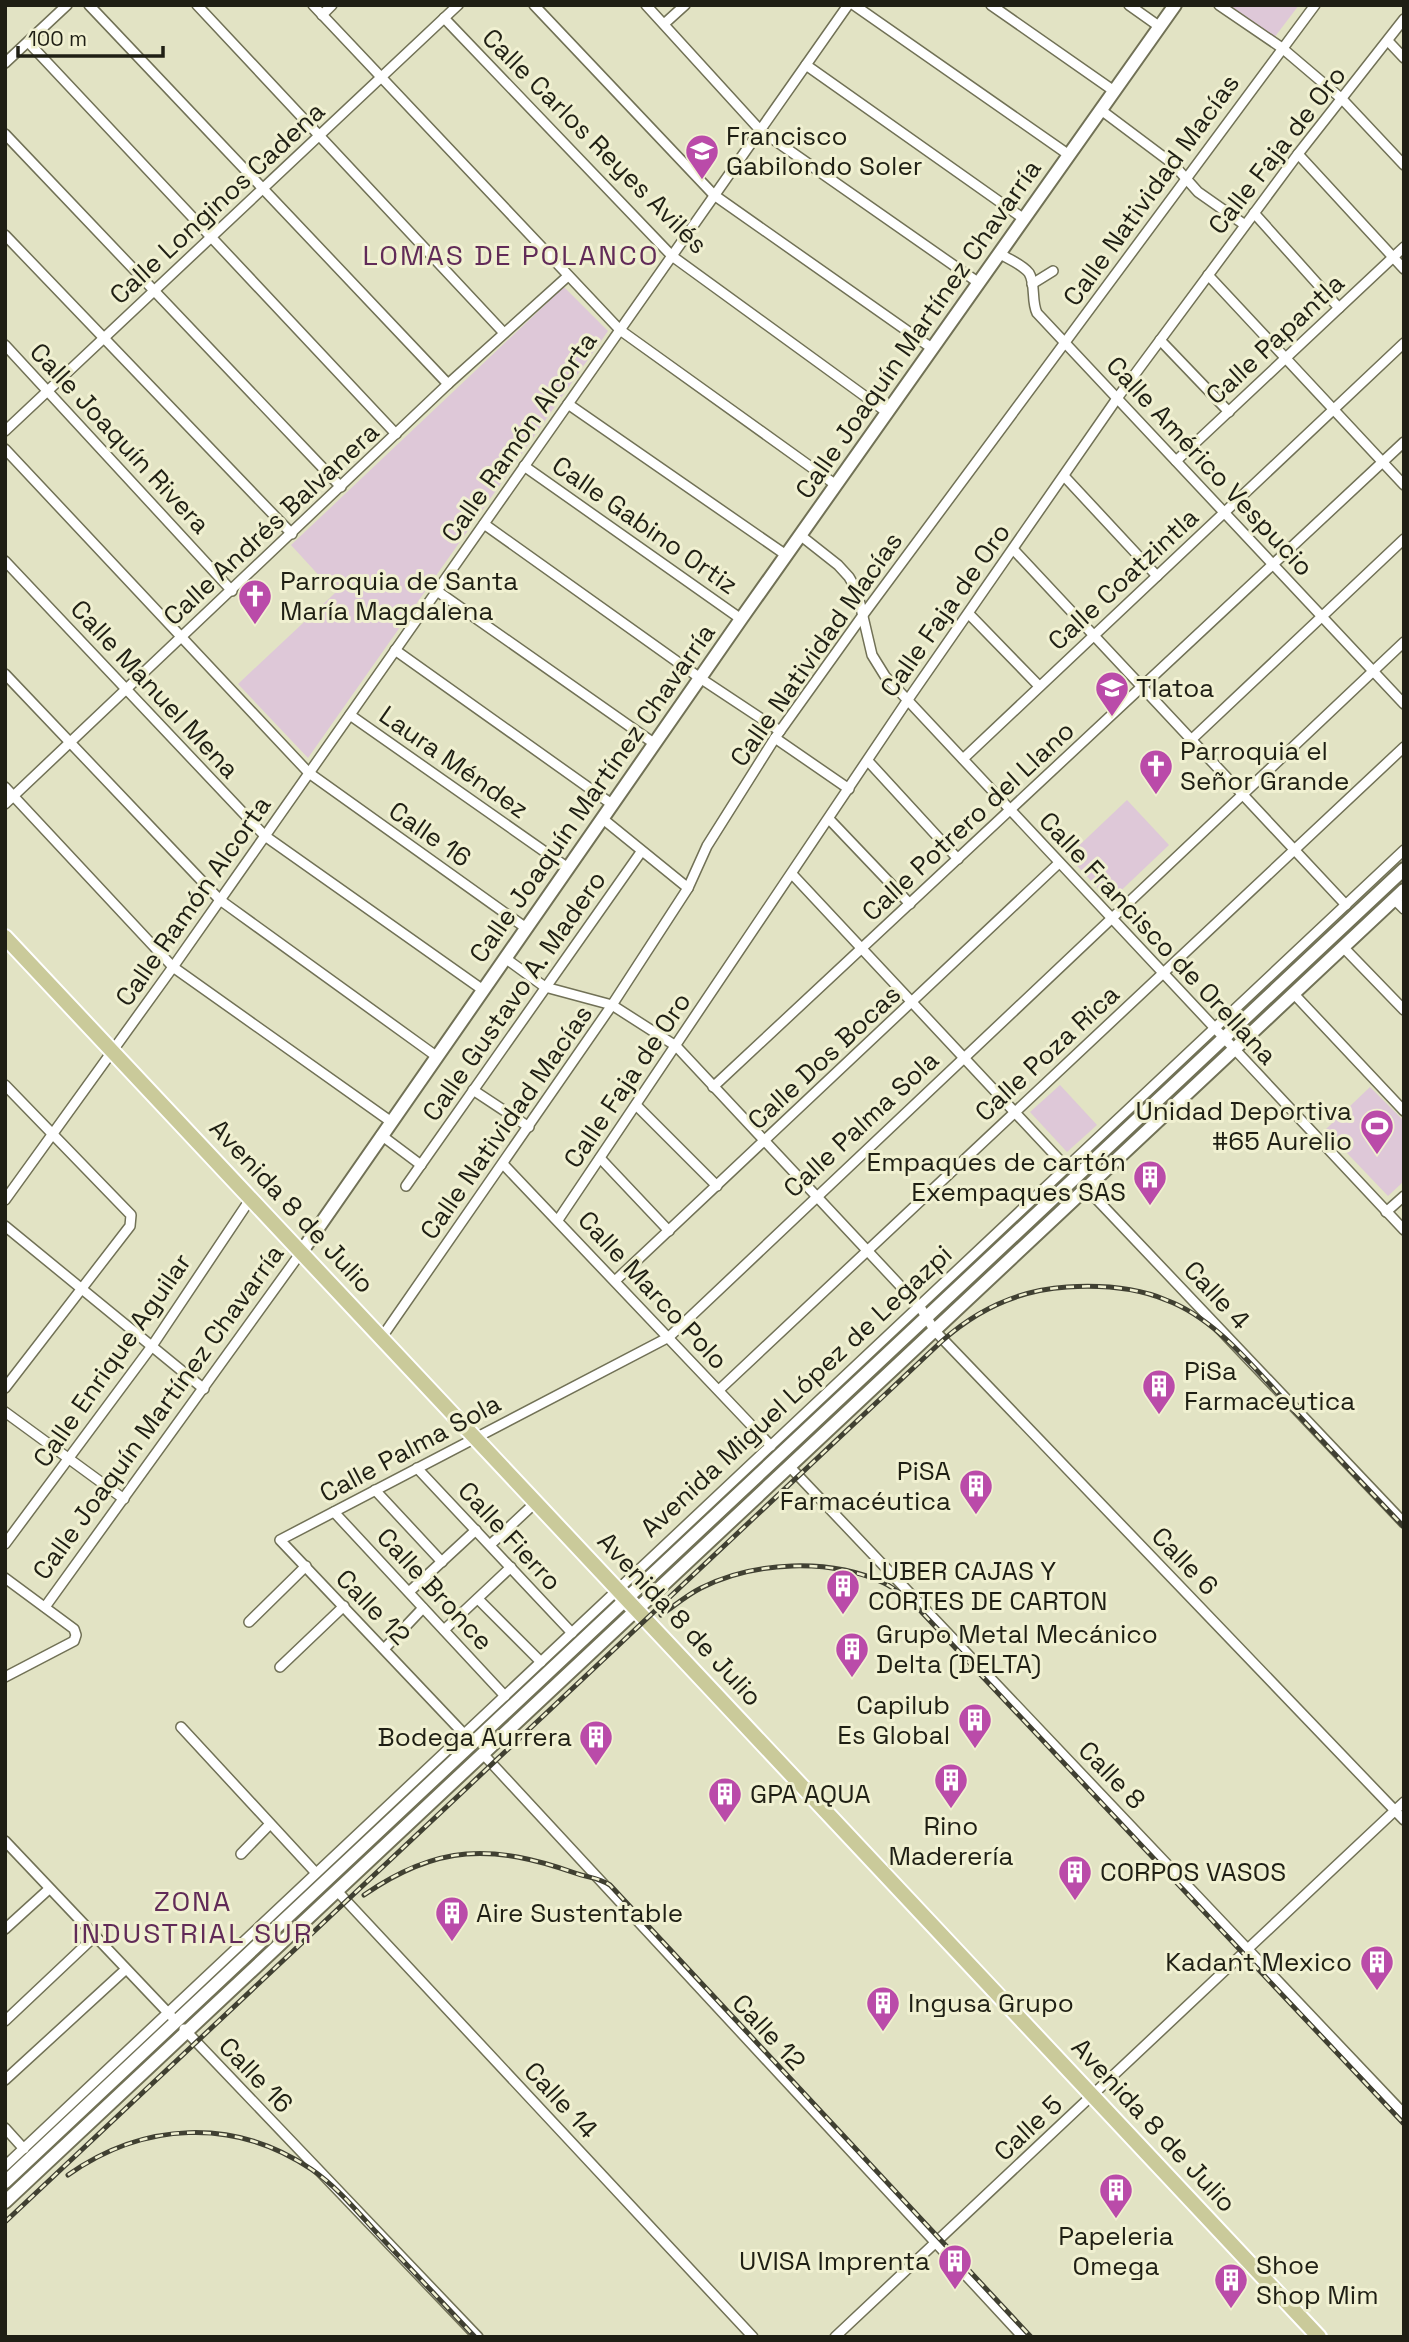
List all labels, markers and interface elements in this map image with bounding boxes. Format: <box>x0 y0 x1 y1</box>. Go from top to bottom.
scale bar <box>18 14 163 58</box>
street label: Calle Carlos Reyes Avilés <box>475 21 715 261</box>
text: 100 m <box>28 25 87 52</box>
street label: Calle Faja de Oro <box>1201 59 1353 241</box>
street label: Calle Natividad Macías <box>1055 67 1247 313</box>
street label: Calle Longinos Cadena <box>102 94 332 312</box>
place label: Francisco Gabilondo Soler <box>726 119 923 183</box>
school or university icon: Francisco Gabilondo Soler <box>683 132 721 181</box>
street label: Calle Joaquín Martínez Chavarría <box>787 153 1049 505</box>
district label: LOMAS DE POLANCO <box>363 237 659 273</box>
street label: Calle Papantla <box>1199 266 1351 412</box>
street label: Calle Ramón Alcorta <box>434 325 605 549</box>
street label: Calle Joaquín Rivera <box>22 335 218 541</box>
street label: Calle Américo Vespucio <box>1099 349 1321 583</box>
street label: Calle Andrés Balvanera <box>156 415 386 633</box>
street label: Calle Gabino Ortiz <box>545 448 745 602</box>
street label: Calle Coatzintla <box>1040 500 1206 658</box>
street label: Calle Faja de Oro <box>872 516 1018 704</box>
street label: Calle Natividad Macías <box>722 525 910 773</box>
place label: Parroquia de Santa María Magdalena <box>280 564 518 628</box>
church icon: Parroquia de Santa María Magdalena <box>236 577 274 626</box>
street label: Calle Manuel Mena <box>63 592 247 786</box>
street label: Calle Joaquín Martínez Chavarría <box>461 617 723 969</box>
school or university icon: Tlatoa <box>1093 669 1131 718</box>
place label: Tlatoa <box>1136 671 1214 705</box>
street label: Laura Méndez <box>373 698 535 826</box>
street label: Calle Potrero del Llano <box>854 714 1082 928</box>
place label: Parroquia el Señor Grande <box>1180 734 1349 798</box>
church icon: Parroquia el Señor Grande <box>1137 747 1175 796</box>
street label: Calle Ramón Alcorta <box>108 789 279 1013</box>
street label: Calle 16 <box>382 793 478 875</box>
street label: Calle Francisco de Orellana <box>1032 804 1284 1072</box>
street label: Calle Gustavo A. Madero <box>414 864 614 1128</box>
street label: Calle Dos Bocas <box>740 977 908 1137</box>
street label: Calle Poza Rica <box>968 977 1127 1129</box>
street label: Calle Faja de Oro <box>556 986 698 1174</box>
street label: Calle Natividad Macías <box>412 998 600 1246</box>
street label: Calle Palma Sola <box>776 1043 946 1205</box>
place label: Unidad Deportiva #65 Aurelio <box>1135 1094 1352 1158</box>
sports icon: Unidad Deportiva #65 Aurelio <box>1358 1107 1396 1156</box>
street label: Avenida 8 de Julio <box>202 1112 382 1300</box>
place label: Empaques de cartón Exempaques SAS <box>867 1145 1126 1209</box>
building icon: Empaques de cartón Exempaques SAS <box>1131 1158 1169 1207</box>
street label: Calle Marco Polo <box>571 1203 735 1377</box>
street label: Avenida Miguel López de Legazpi <box>633 1237 959 1545</box>
street label: Calle Joaquín Martínez Chavarría <box>25 1238 291 1586</box>
street label: Calle Enrique Aguilar <box>25 1246 199 1474</box>
street label: Calle 4 <box>1176 1253 1258 1337</box>
place label: PiSa Farmaceutica <box>1184 1354 1355 1418</box>
building icon: PiSa Farmaceutica <box>1140 1367 1178 1416</box>
street label: Calle Palma Sola <box>314 1386 506 1510</box>
place label: PiSA Farmacéutica <box>780 1454 951 1518</box>
building icon: PiSA Farmacéutica <box>957 1467 995 1516</box>
street label: Calle Fierro <box>451 1474 569 1598</box>
street label: Calle Bronce <box>369 1520 501 1658</box>
street label: Calle 6 <box>1144 1520 1226 1602</box>
street label: Avenida 8 de Julio <box>590 1525 770 1713</box>
place label: LUBER CAJAS Y CORTES DE CARTON <box>868 1554 1108 1618</box>
street label: Calle 12 <box>328 1562 418 1652</box>
building icon: LUBER CAJAS Y CORTES DE CARTON <box>824 1567 862 1616</box>
place label: Grupo Metal Mecánico Delta (DELTA) <box>876 1617 1158 1681</box>
building icon: Grupo Metal Mecánico Delta (DELTA) <box>833 1630 871 1679</box>
place label: Capilub Es Global <box>837 1688 950 1752</box>
building icon: Capilub Es Global <box>956 1701 994 1750</box>
building icon: Bodega Aurrera <box>577 1718 615 1767</box>
place label: Bodega Aurrera <box>378 1720 572 1754</box>
street label: Calle 8 <box>1071 1733 1153 1817</box>
building icon: Rino Maderería <box>932 1761 970 1810</box>
building icon: GPA AQUA <box>706 1775 744 1824</box>
place label: GPA AQUA <box>750 1777 871 1811</box>
place label: Rino Maderería <box>888 1809 1014 1873</box>
building icon: CORPOS VASOS <box>1056 1853 1094 1902</box>
place label: CORPOS VASOS <box>1100 1855 1286 1889</box>
district label: ZONA INDUSTRIAL SUR <box>73 1883 313 1951</box>
building icon: Aire Sustentable <box>433 1894 471 1943</box>
place label: Aire Sustentable <box>476 1896 683 1930</box>
building icon: Kadant Mexico <box>1358 1943 1396 1992</box>
place label: Kadant Mexico <box>1165 1945 1352 1979</box>
building icon: Ingusa Grupo <box>864 1984 902 2033</box>
street label: Calle 12 <box>725 1986 813 2078</box>
place label: Ingusa Grupo <box>908 1986 1074 2020</box>
street label: Calle 16 <box>211 2030 301 2120</box>
street label: Avenida 8 de Julio <box>1064 2031 1244 2219</box>
street label: Calle 14 <box>517 2054 605 2146</box>
street label: Calle 5 <box>986 2088 1070 2168</box>
building icon: Papeleria Omega <box>1097 2171 1135 2220</box>
place label: Papeleria Omega <box>1058 2219 1174 2283</box>
building icon: UVISA Imprenta <box>936 2242 974 2291</box>
place label: UVISA Imprenta <box>739 2244 930 2278</box>
place label: Shoe Shop Mim <box>1256 2248 1379 2312</box>
building icon: Shoe Shop Mim <box>1212 2261 1250 2310</box>

